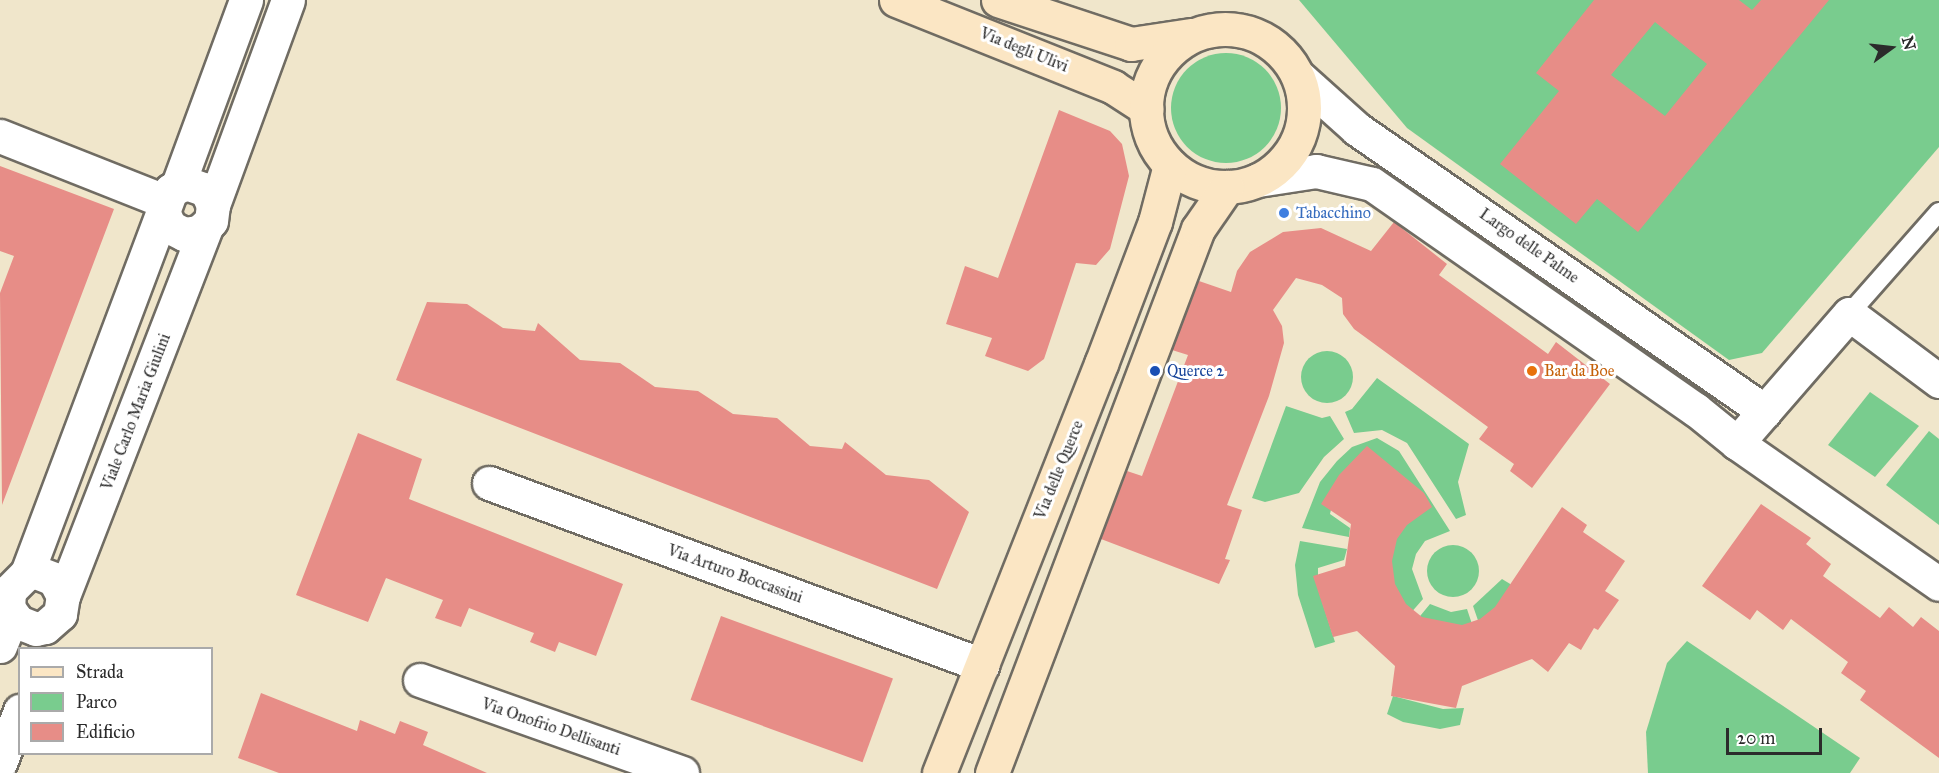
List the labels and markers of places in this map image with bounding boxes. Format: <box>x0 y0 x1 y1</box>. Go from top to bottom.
place label: Tabacchino <box>1296 203 1371 223</box>
marker: Tabacchino <box>1277 206 1291 220</box>
place label: Querce 2 <box>1167 361 1224 381</box>
place label: Bar da Boe <box>1544 361 1614 381</box>
marker: Querce 2 <box>1148 364 1162 378</box>
marker: Bar da Boe <box>1525 364 1539 378</box>

